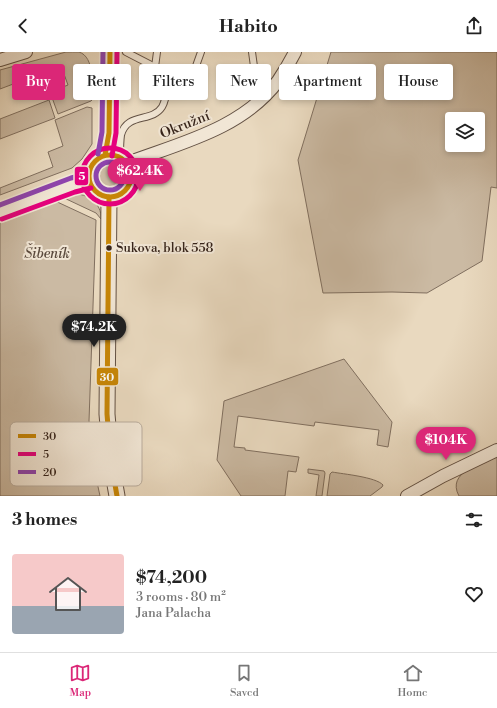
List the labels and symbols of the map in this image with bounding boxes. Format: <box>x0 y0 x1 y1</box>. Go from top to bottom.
street label: Okružní <box>157 106 214 143</box>
pin: $62.4K <box>107 158 173 192</box>
line badge: 5 <box>74 166 89 186</box>
text: 5 <box>79 170 86 184</box>
place label: Sukova, blok 558 <box>116 240 214 256</box>
park label: Šibeník <box>24 243 70 263</box>
marker: Sukova, blok 558 <box>104 243 114 253</box>
pin: $74.2K <box>61 314 127 348</box>
line badge: 30 <box>96 367 119 386</box>
text: 30 <box>100 371 114 385</box>
legend <box>10 422 142 486</box>
pin: $104K <box>418 427 474 461</box>
text: 30 <box>43 430 56 444</box>
text: 5 <box>43 448 49 462</box>
text: 20 <box>43 466 57 480</box>

